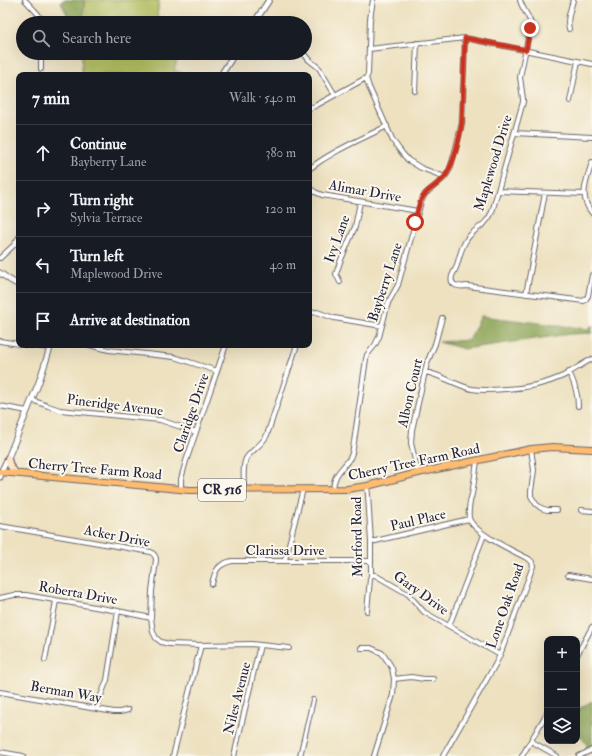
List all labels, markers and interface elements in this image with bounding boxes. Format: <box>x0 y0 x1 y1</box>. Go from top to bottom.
search box <box>16 16 312 60</box>
route end <box>521 19 539 37</box>
icon: search <box>30 27 52 49</box>
text: Search here <box>62 29 131 48</box>
text: 7 min <box>32 88 70 109</box>
text: Walk · 540 m <box>229 90 296 106</box>
street label: Maplewood Drive <box>470 113 517 213</box>
text: Continue <box>70 135 126 154</box>
icon: ahead <box>32 142 54 164</box>
text: 380 m <box>265 145 296 161</box>
text: Bayberry Lane <box>70 154 146 170</box>
street label: Alimar Drive <box>327 176 403 206</box>
text: Turn right <box>70 191 133 210</box>
icon: right <box>32 198 54 220</box>
text: 120 m <box>265 201 296 217</box>
text: Sylvia Terrace <box>70 210 142 226</box>
street label: Ivy Lane <box>321 213 354 266</box>
route start <box>406 213 424 231</box>
street label: Bayberry Lane <box>364 240 407 324</box>
text: Turn left <box>70 247 124 266</box>
icon: left <box>32 254 54 276</box>
text: 40 m <box>270 257 296 273</box>
text: Maplewood Drive <box>70 266 162 282</box>
icon: arrive <box>32 310 54 332</box>
text: Arrive at destination <box>70 311 190 330</box>
street label: Albon Court <box>394 356 426 430</box>
street label: Claridge Drive <box>169 371 213 455</box>
street label: Pineridge Avenue <box>66 391 164 419</box>
street label: Cherry Tree Farm Road <box>347 440 482 485</box>
street label: Cherry Tree Farm Road <box>27 455 163 484</box>
road number: CR 516 <box>198 479 246 501</box>
street label: Morford Road <box>348 496 366 577</box>
street label: Paul Place <box>389 505 448 535</box>
street label: Acker Drive <box>81 521 152 551</box>
street label: Clarissa Drive <box>246 542 325 559</box>
street label: Lone Oak Road <box>482 561 528 651</box>
street label: Gary Drive <box>390 567 452 620</box>
street label: Roberta Drive <box>37 578 119 608</box>
map controls <box>544 636 580 744</box>
button: + <box>544 636 580 672</box>
street label: Niles Avenue <box>220 660 254 736</box>
button: − <box>544 672 580 708</box>
street label: Berman Way <box>29 677 104 708</box>
button: layers <box>544 708 580 744</box>

